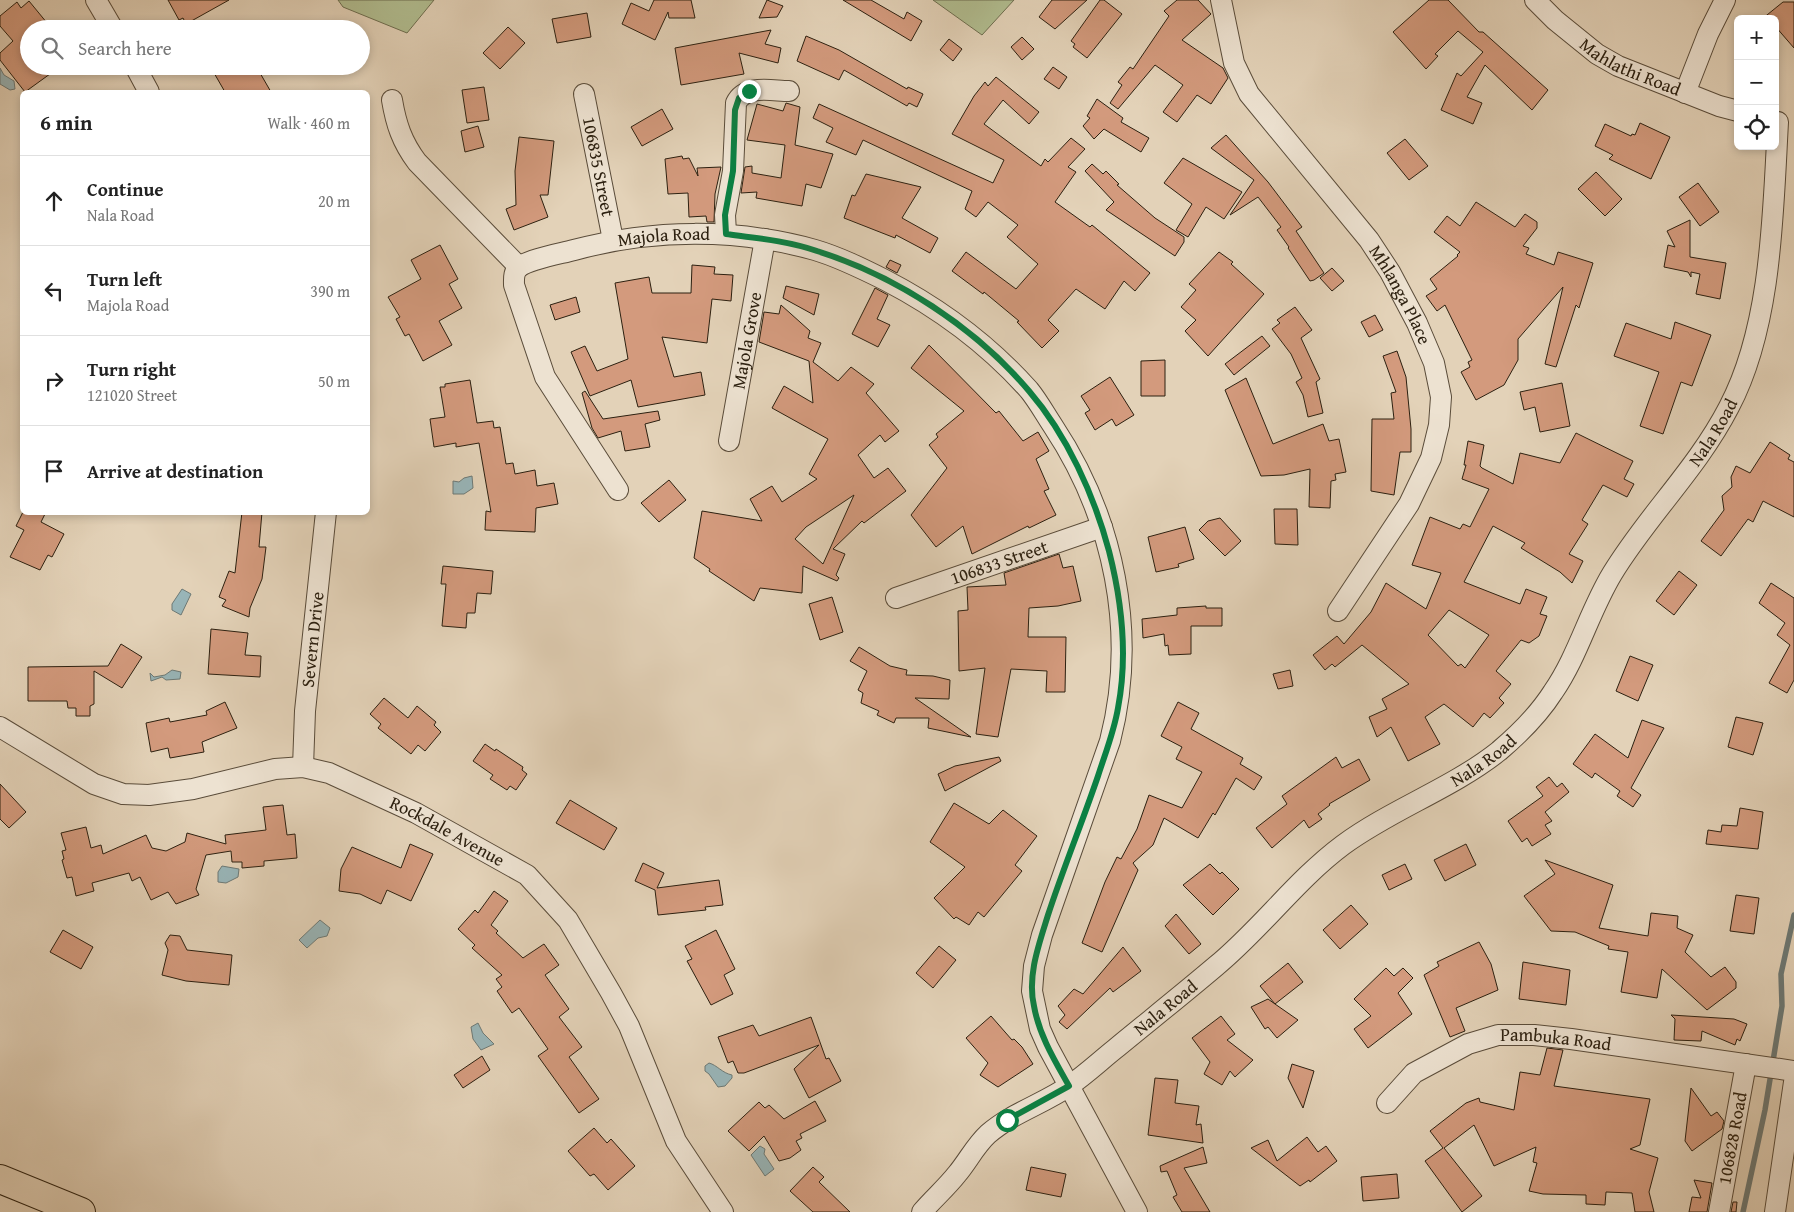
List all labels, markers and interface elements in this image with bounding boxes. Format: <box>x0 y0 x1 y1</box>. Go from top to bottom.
map controls <box>1734 15 1779 150</box>
button: + <box>1734 15 1779 60</box>
search box <box>20 20 370 75</box>
street label: Mahlathi Road <box>1574 31 1685 103</box>
icon: search <box>38 34 66 62</box>
text: Search here <box>78 34 172 62</box>
button: − <box>1734 60 1779 105</box>
route end <box>738 80 761 103</box>
button: locate <box>1734 105 1779 150</box>
text: 6 min <box>40 107 92 138</box>
text: Walk · 460 m <box>267 111 350 135</box>
street label: 106835 Street <box>576 114 622 220</box>
text: Continue <box>87 175 164 203</box>
icon: ahead <box>40 187 68 215</box>
text: 20 m <box>318 189 350 213</box>
text: Nala Road <box>87 203 154 227</box>
street label: Majola Road <box>616 220 711 253</box>
street label: Mhlanga Place <box>1363 239 1439 348</box>
text: Turn left <box>87 265 162 293</box>
icon: left <box>40 277 68 305</box>
text: 390 m <box>310 279 350 303</box>
street label: Majola Grove <box>724 290 768 391</box>
text: Majola Road <box>87 293 169 317</box>
text: Turn right <box>87 355 176 383</box>
icon: right <box>40 367 68 395</box>
text: 50 m <box>318 369 350 393</box>
text: 121020 Street <box>87 383 177 407</box>
street label: Nala Road <box>1681 393 1744 472</box>
icon: arrive <box>40 457 68 485</box>
text: Arrive at destination <box>87 457 263 485</box>
street label: 106833 Street <box>946 532 1052 591</box>
street label: Severn Drive <box>294 590 331 689</box>
street label: Nala Road <box>1445 728 1523 793</box>
street label: Rockdale Avenue <box>385 789 510 873</box>
street label: Nala Road <box>1128 973 1203 1042</box>
street label: Pambuka Road <box>1500 1021 1613 1058</box>
street label: 106828 Road <box>1710 1089 1754 1187</box>
route start <box>996 1109 1019 1132</box>

